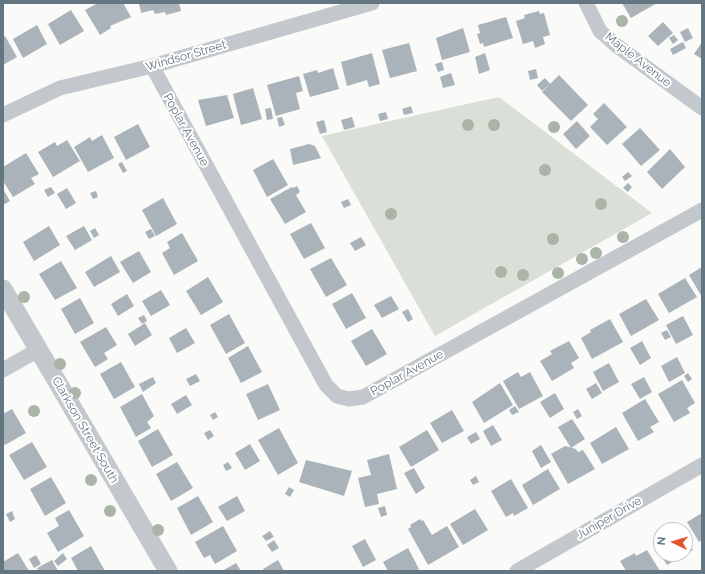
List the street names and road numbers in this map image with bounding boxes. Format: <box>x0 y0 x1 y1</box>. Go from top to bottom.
street label: Maple Avenue <box>602 30 674 90</box>
street label: Windsor Street <box>144 38 228 74</box>
street label: Poplar Avenue <box>160 91 212 169</box>
street label: Poplar Avenue <box>368 347 446 399</box>
street label: Clarkson Street South <box>49 374 121 486</box>
street label: Juniper Drive <box>574 494 644 542</box>

